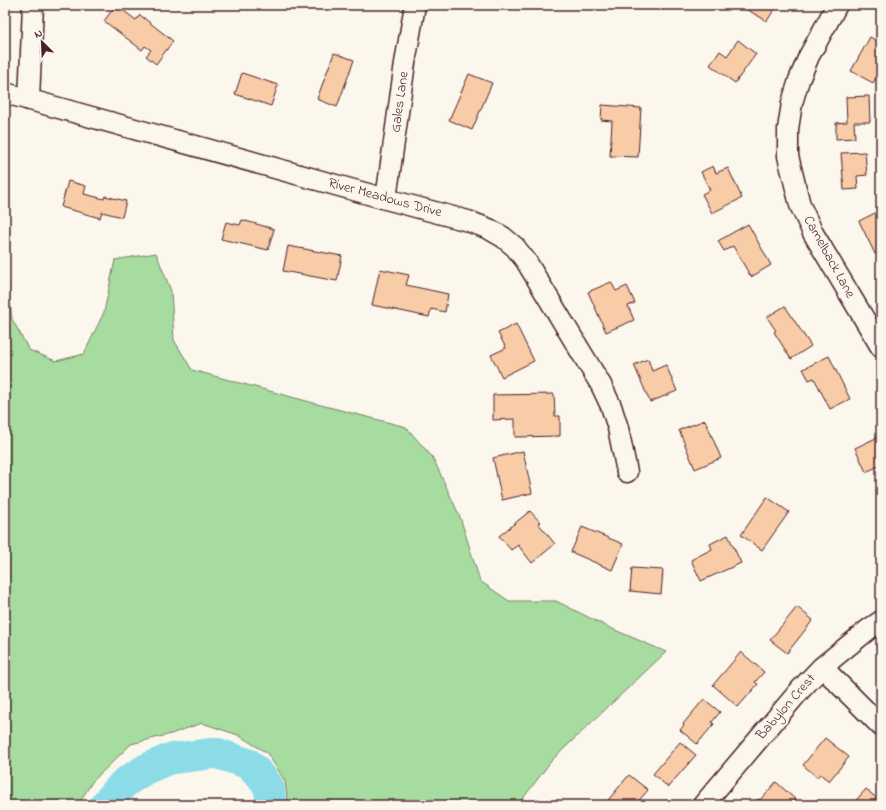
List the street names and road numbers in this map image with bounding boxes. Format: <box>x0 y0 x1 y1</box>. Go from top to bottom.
street label: Gales Lane <box>385 69 415 134</box>
street label: River Meadows Drive <box>326 173 445 223</box>
street label: Camelback Lane <box>798 212 861 303</box>
street label: Babylon Crest <box>750 669 822 746</box>

